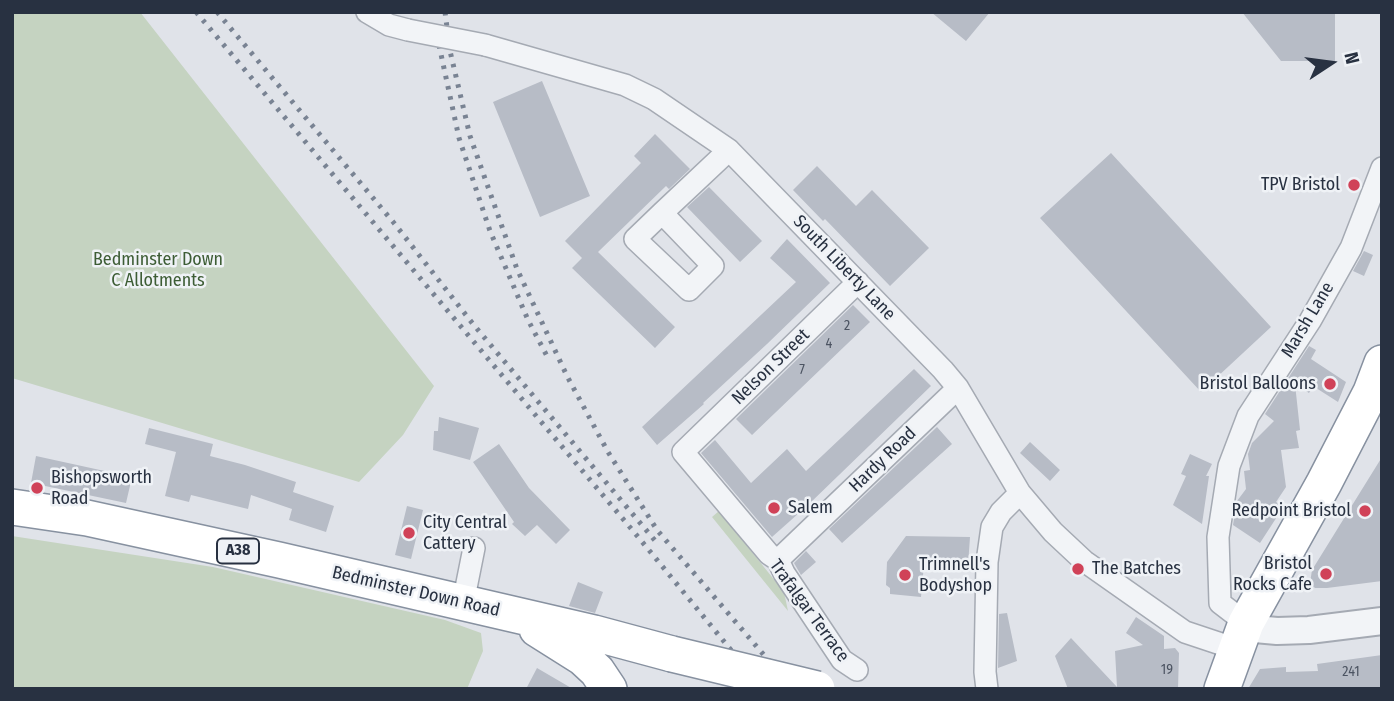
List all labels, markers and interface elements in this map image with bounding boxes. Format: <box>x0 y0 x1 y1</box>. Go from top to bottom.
north arrow <box>1296 28 1366 98</box>
text: N <box>1339 50 1364 66</box>
place label: TPV Bristol <box>1261 174 1340 196</box>
marker: TPV Bristol <box>1346 177 1362 193</box>
street label: South Liberty Lane <box>788 211 900 325</box>
park label: Bedminster Down C Allotments <box>93 249 223 292</box>
street label: Marsh Lane <box>1277 278 1339 362</box>
house number: 2 <box>844 318 850 334</box>
street label: Nelson Street <box>728 325 814 409</box>
house number: 4 <box>826 336 832 352</box>
house number: 7 <box>799 362 805 378</box>
place label: Bristol Balloons <box>1200 373 1316 395</box>
marker: Bristol Balloons <box>1322 376 1338 392</box>
street label: Hardy Road <box>845 423 921 497</box>
place label: Bishopsworth Road <box>51 467 152 510</box>
marker: Bishopsworth Road <box>29 480 45 496</box>
place label: Salem <box>788 497 833 519</box>
marker: Salem <box>766 500 782 516</box>
place label: Redpoint Bristol <box>1232 500 1351 522</box>
marker: Redpoint Bristol <box>1357 503 1373 519</box>
place label: City Central Cattery <box>423 512 507 554</box>
marker: City Central Cattery <box>401 525 417 541</box>
road number: A38 <box>217 538 259 564</box>
place label: Bristol Rocks Cafe <box>1233 553 1312 596</box>
place label: Trimnell's Bodyshop <box>919 554 992 596</box>
street label: Trafalgar Terrace <box>765 555 853 667</box>
place label: The Batches <box>1092 558 1181 580</box>
marker: The Batches <box>1070 561 1086 577</box>
street label: Bedminster Down Road <box>330 562 502 622</box>
marker: Bristol Rocks Cafe <box>1318 566 1334 582</box>
marker: Trimnell's Bodyshop <box>897 567 913 583</box>
house number: 19 <box>1161 662 1173 678</box>
house number: 241 <box>1342 664 1360 680</box>

